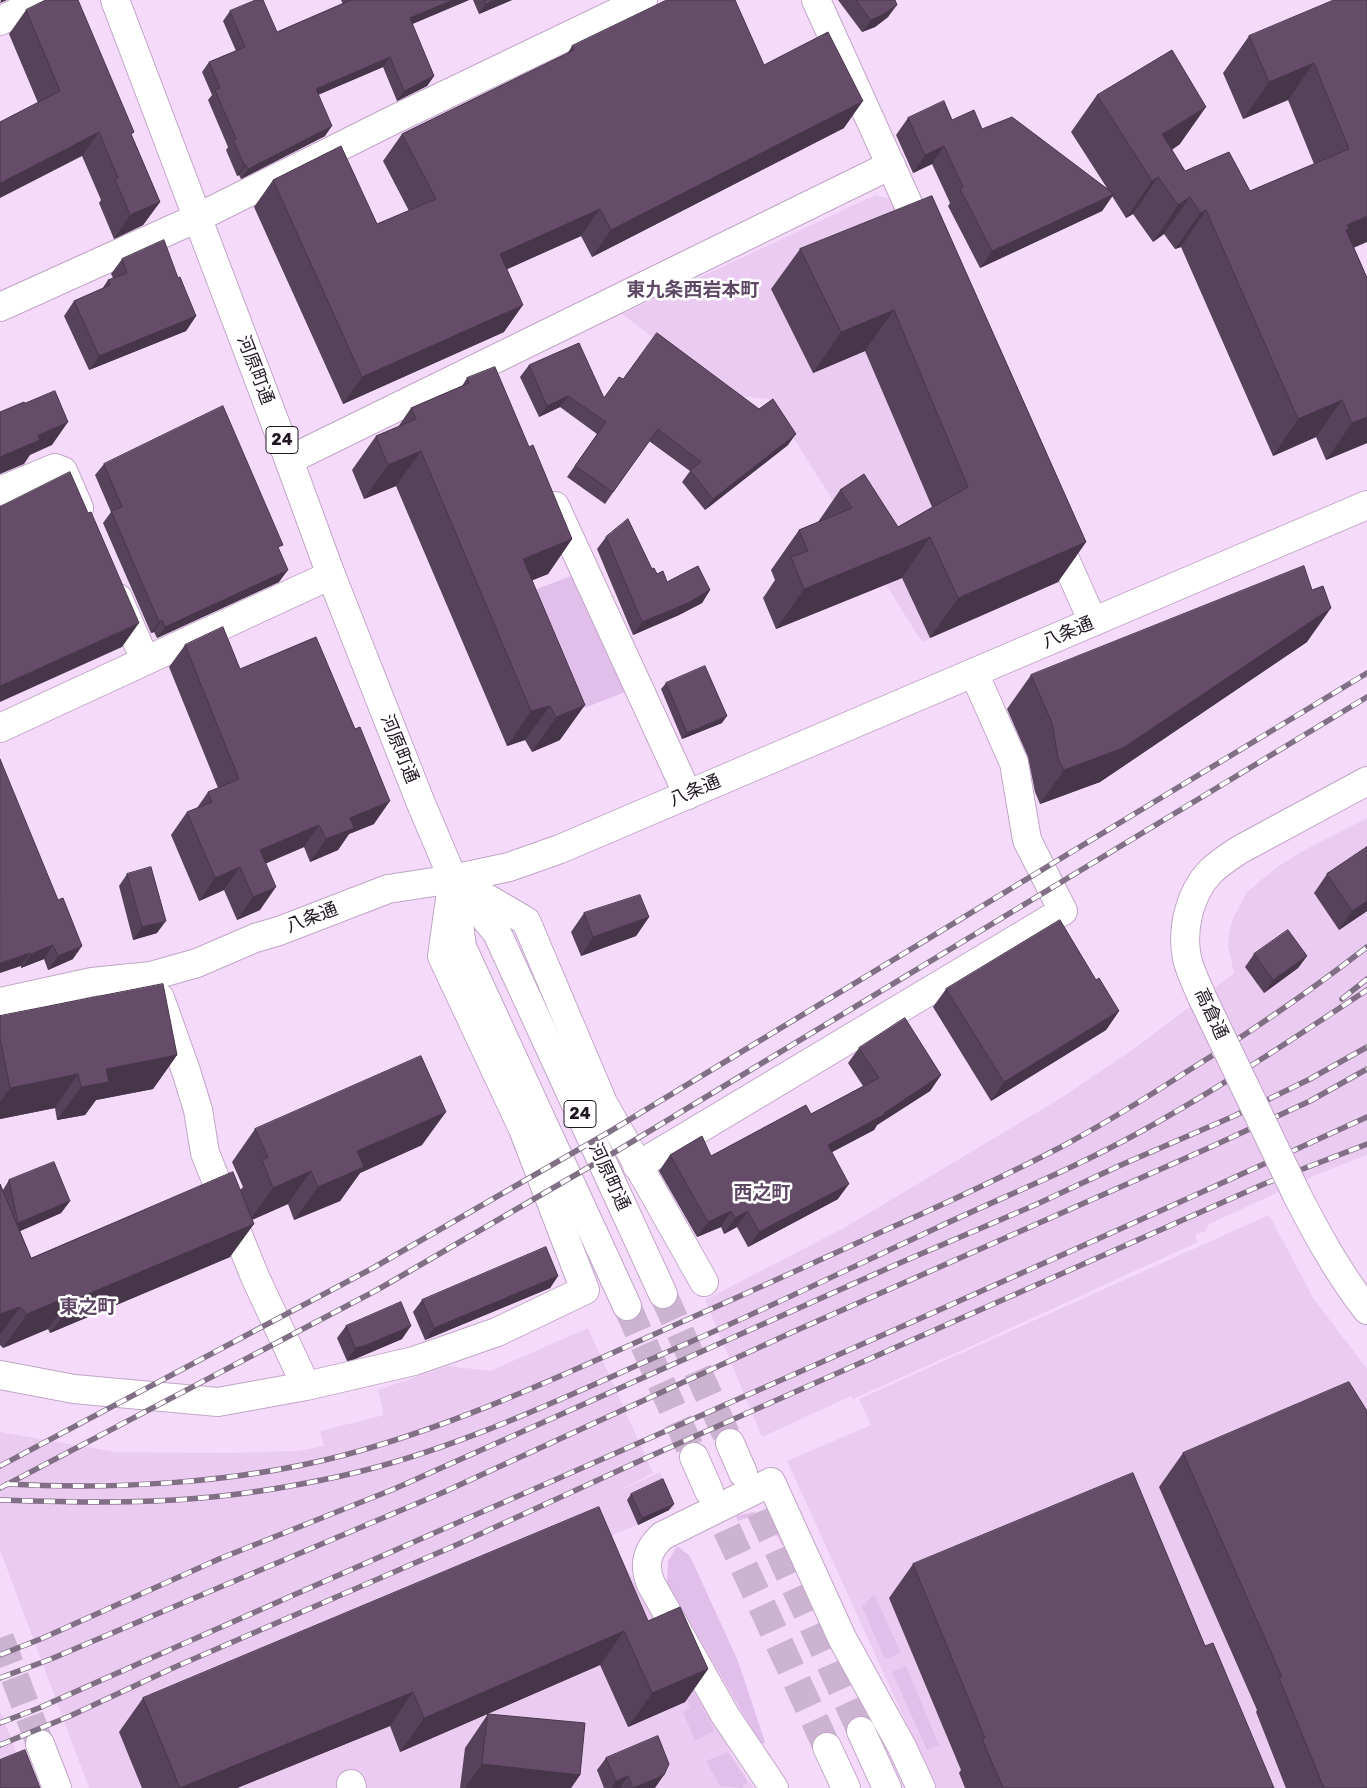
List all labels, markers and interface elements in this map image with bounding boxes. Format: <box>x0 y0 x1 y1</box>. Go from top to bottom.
district label: 東九条西岩本町 <box>627 280 759 302</box>
street label: 河原町通 <box>232 333 278 407</box>
road number: 24 <box>266 426 298 454</box>
street label: 八条通 <box>1039 613 1097 653</box>
street label: 河原町通 <box>376 712 422 786</box>
street label: 八条通 <box>666 771 724 811</box>
street label: 八条通 <box>283 898 341 938</box>
street label: 高倉通 <box>1190 985 1232 1043</box>
road number: 24 <box>564 1100 596 1128</box>
street label: 河原町通 <box>584 1140 634 1214</box>
district label: 西之町 <box>734 1183 790 1205</box>
district label: 東之町 <box>60 1297 116 1319</box>

